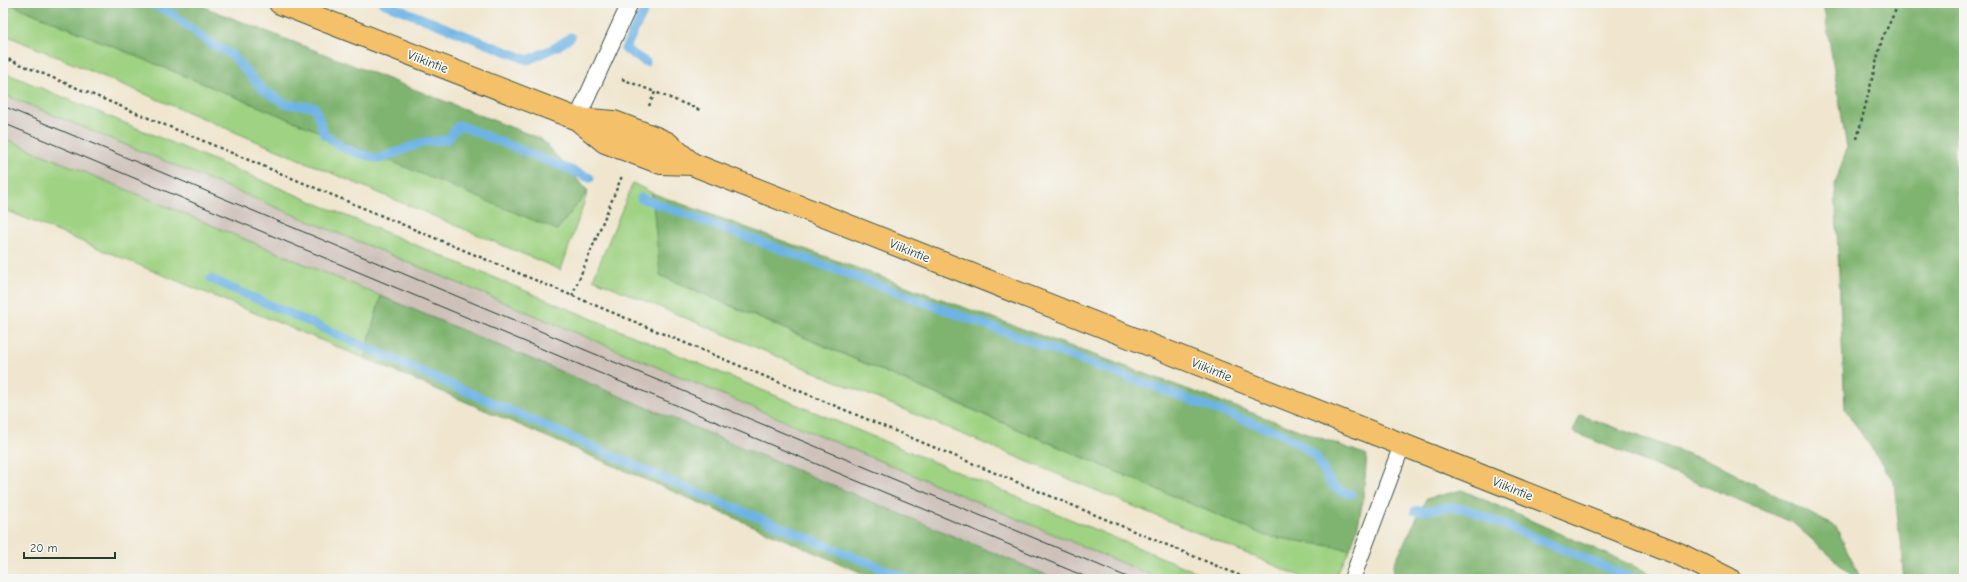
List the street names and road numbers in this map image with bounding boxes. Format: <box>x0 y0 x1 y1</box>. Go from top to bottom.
street label: Viikintie <box>405 47 451 76</box>
street label: Viikintie <box>887 236 933 266</box>
street label: Viikintie <box>1189 355 1235 385</box>
street label: Viikintie <box>1490 474 1536 504</box>

